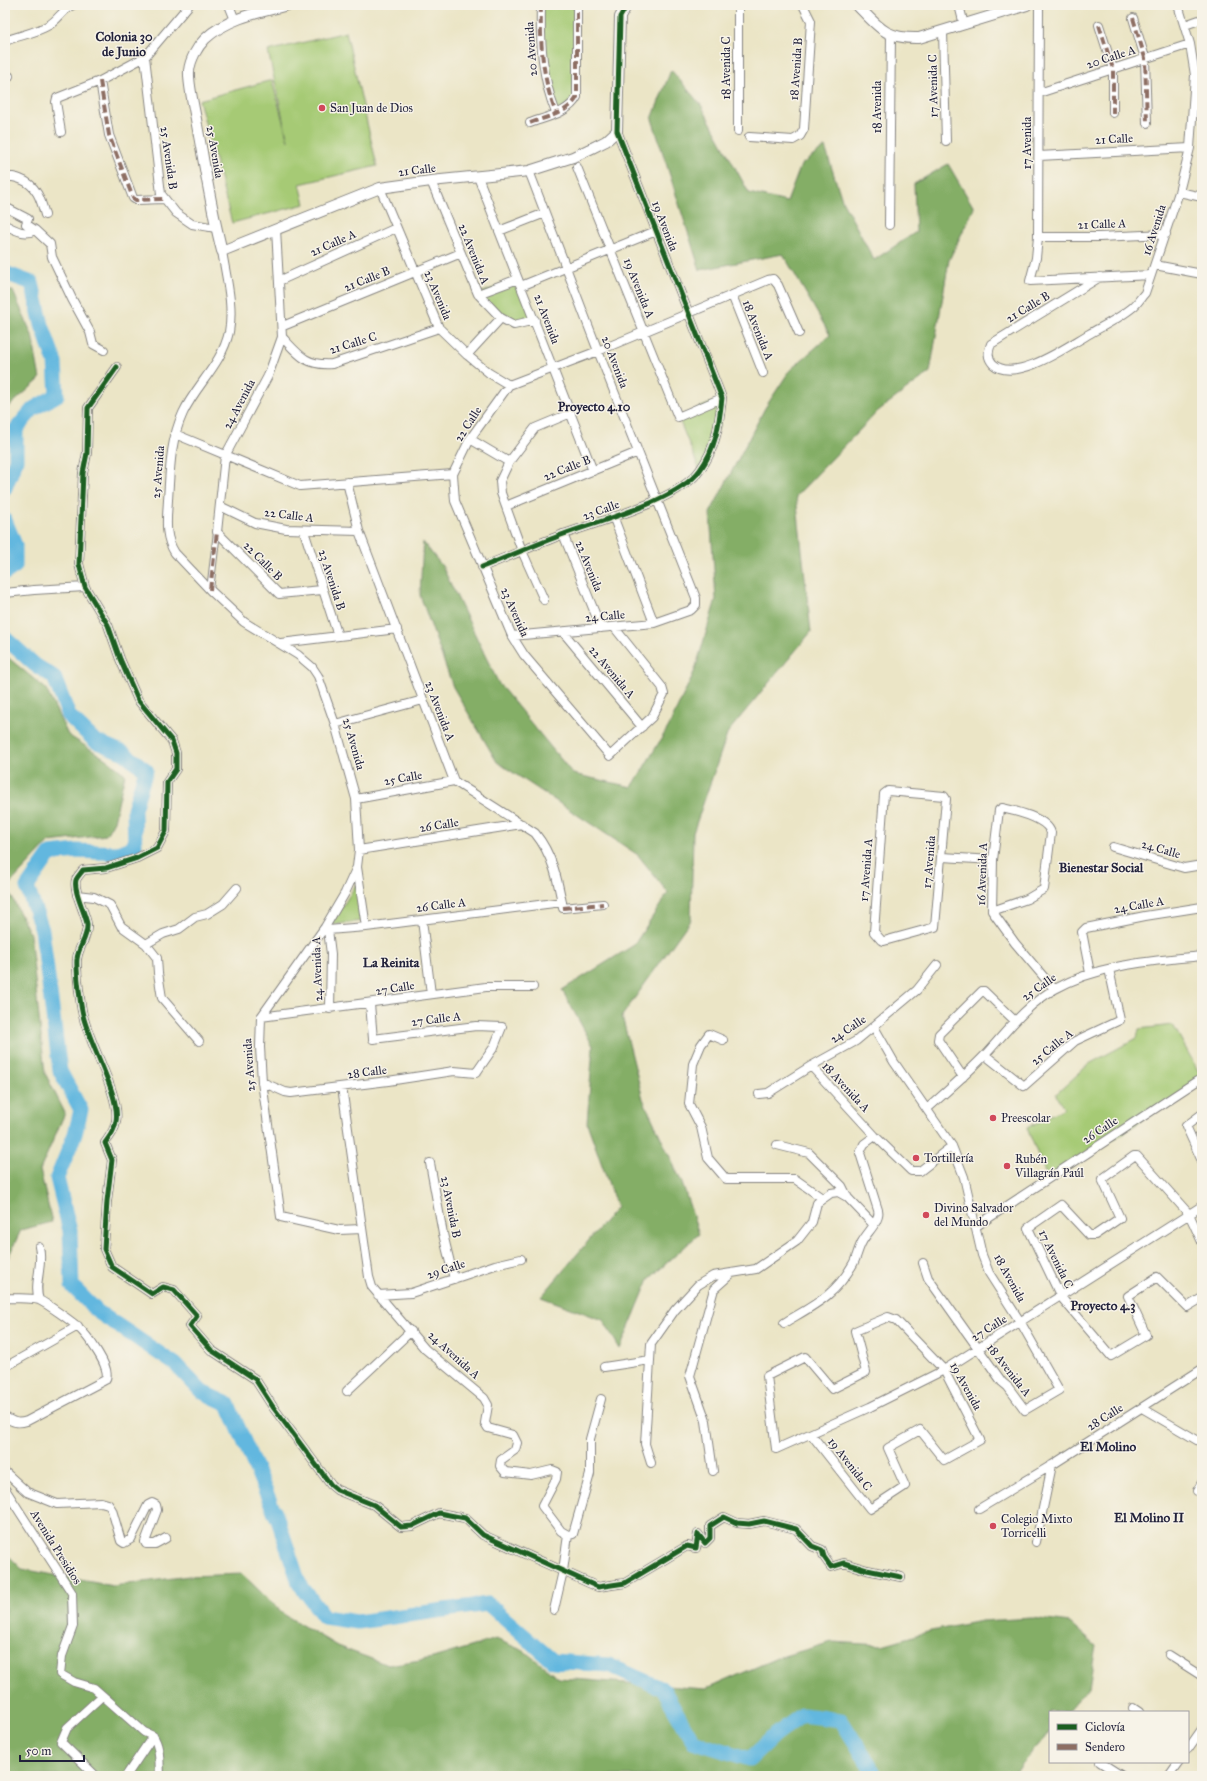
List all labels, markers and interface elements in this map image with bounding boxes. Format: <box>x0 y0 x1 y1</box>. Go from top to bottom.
street label: 20 Avenida <box>522 20 540 77</box>
district label: Colonia 30 de Junio <box>95 29 153 60</box>
street label: 18 Avenida C <box>719 36 733 100</box>
street label: 18 Avenida B <box>787 37 805 101</box>
street label: 20 Calle A <box>1085 42 1137 72</box>
street label: 17 Avenida C <box>925 54 941 118</box>
street label: 18 Avenida <box>870 80 884 133</box>
place label: San Juan de Dios <box>330 101 413 116</box>
marker: San Juan de Dios <box>317 103 327 113</box>
street label: 17 Avenida <box>1020 116 1034 169</box>
street label: 25 Avenida <box>204 125 227 180</box>
street label: 25 Avenida B <box>158 126 180 191</box>
street label: 21 Calle <box>1095 131 1133 147</box>
street label: 21 Calle <box>397 161 437 179</box>
street label: 19 Avenida <box>649 199 681 254</box>
street label: 16 Avenida <box>1139 202 1169 257</box>
street label: 21 Calle A <box>1077 216 1127 232</box>
street label: 22 Avenida A <box>456 222 492 286</box>
street label: 21 Calle A <box>308 227 358 259</box>
street label: 19 Avenida A <box>621 256 657 320</box>
street label: 21 Calle B <box>342 263 392 295</box>
street label: 23 Avenida <box>421 268 455 323</box>
street label: 21 Calle B <box>1004 288 1052 325</box>
street label: 21 Avenida <box>531 292 563 347</box>
street label: 18 Avenida A <box>740 298 776 362</box>
street label: 21 Calle C <box>328 329 378 357</box>
street label: 20 Avenida <box>599 334 632 391</box>
street label: 24 Avenida <box>220 376 258 431</box>
district label: Proyecto 4.10 <box>558 399 631 415</box>
street label: 22 Calle <box>451 404 485 444</box>
street label: 25 Avenida <box>149 444 167 499</box>
street label: 22 Calle B <box>541 452 593 484</box>
street label: 23 Calle <box>581 497 621 523</box>
street label: 22 Calle A <box>263 505 315 525</box>
street label: 22 Calle B <box>241 539 286 584</box>
street label: 22 Avenida <box>573 539 606 594</box>
street label: 23 Avenida B <box>316 548 348 612</box>
street label: 23 Avenida <box>498 585 532 640</box>
street label: 24 Calle <box>585 607 625 625</box>
street label: 22 Avenida A <box>586 643 638 701</box>
street label: 23 Avenida A <box>422 679 458 743</box>
street label: 25 Avenida <box>340 717 368 772</box>
street label: 25 Calle <box>383 768 423 788</box>
street label: 26 Calle <box>418 815 460 835</box>
street label: 17 Avenida <box>920 834 938 889</box>
street label: 24 Calle <box>1140 837 1182 861</box>
street label: 17 Avenida A <box>857 838 875 902</box>
street label: 16 Avenida A <box>974 842 990 906</box>
district label: Bienestar Social <box>1059 860 1144 876</box>
street label: 24 Calle A <box>1113 894 1165 916</box>
street label: 26 Calle A <box>415 895 467 915</box>
street label: 24 Avenida A <box>309 936 325 1002</box>
district label: La Reinita <box>363 955 420 971</box>
street label: 25 Calle <box>1019 970 1059 1004</box>
street label: 27 Calle <box>375 978 415 998</box>
street label: 27 Calle A <box>410 1009 462 1029</box>
street label: 24 Calle <box>828 1012 868 1046</box>
street label: 25 Calle A <box>1028 1026 1076 1068</box>
street label: 25 Avenida <box>240 1037 258 1092</box>
street label: 18 Avenida A <box>819 1059 873 1115</box>
street label: 28 Calle <box>346 1063 388 1081</box>
place label: Preescolar <box>1001 1111 1051 1125</box>
marker: Preescolar <box>988 1113 998 1123</box>
street label: 26 Calle <box>1080 1113 1120 1147</box>
place label: Tortillería <box>924 1151 975 1165</box>
place label: Rubén Villagrán Paúl <box>1014 1152 1085 1181</box>
marker: Tortillería <box>911 1153 921 1163</box>
marker: Rubén Villagrán Paúl <box>1002 1161 1012 1171</box>
street label: 23 Avenida B <box>438 1175 464 1239</box>
place label: Divino Salvador del Mundo <box>934 1201 1014 1229</box>
marker: Divino Salvador del Mundo <box>921 1210 931 1220</box>
street label: 17 Avenida C <box>1036 1227 1076 1291</box>
street label: 18 Avenida <box>991 1252 1029 1305</box>
street label: 29 Calle <box>425 1256 467 1282</box>
district label: Proyecto 4.3 <box>1070 1298 1136 1314</box>
street label: 27 Calle <box>969 1312 1009 1344</box>
street label: 24 Avenida A <box>425 1328 483 1382</box>
street label: 18 Avenida A <box>984 1341 1034 1399</box>
street label: 19 Avenida <box>947 1360 985 1413</box>
street label: 28 Calle <box>1085 1401 1125 1433</box>
street label: 19 Avenida C <box>825 1435 875 1493</box>
district label: El Molino <box>1080 1439 1136 1455</box>
street label: Avenida Presidios <box>27 1506 85 1587</box>
district label: El Molino II <box>1114 1510 1185 1526</box>
place label: Colegio Mixto Torricelli <box>1001 1512 1072 1540</box>
marker: Colegio Mixto Torricelli <box>988 1521 998 1531</box>
legend <box>1049 1711 1189 1763</box>
text: Ciclovía <box>1085 1720 1126 1734</box>
scale bar <box>20 1737 84 1763</box>
text: Sendero <box>1085 1740 1125 1754</box>
text: 50 m <box>26 1744 51 1758</box>

